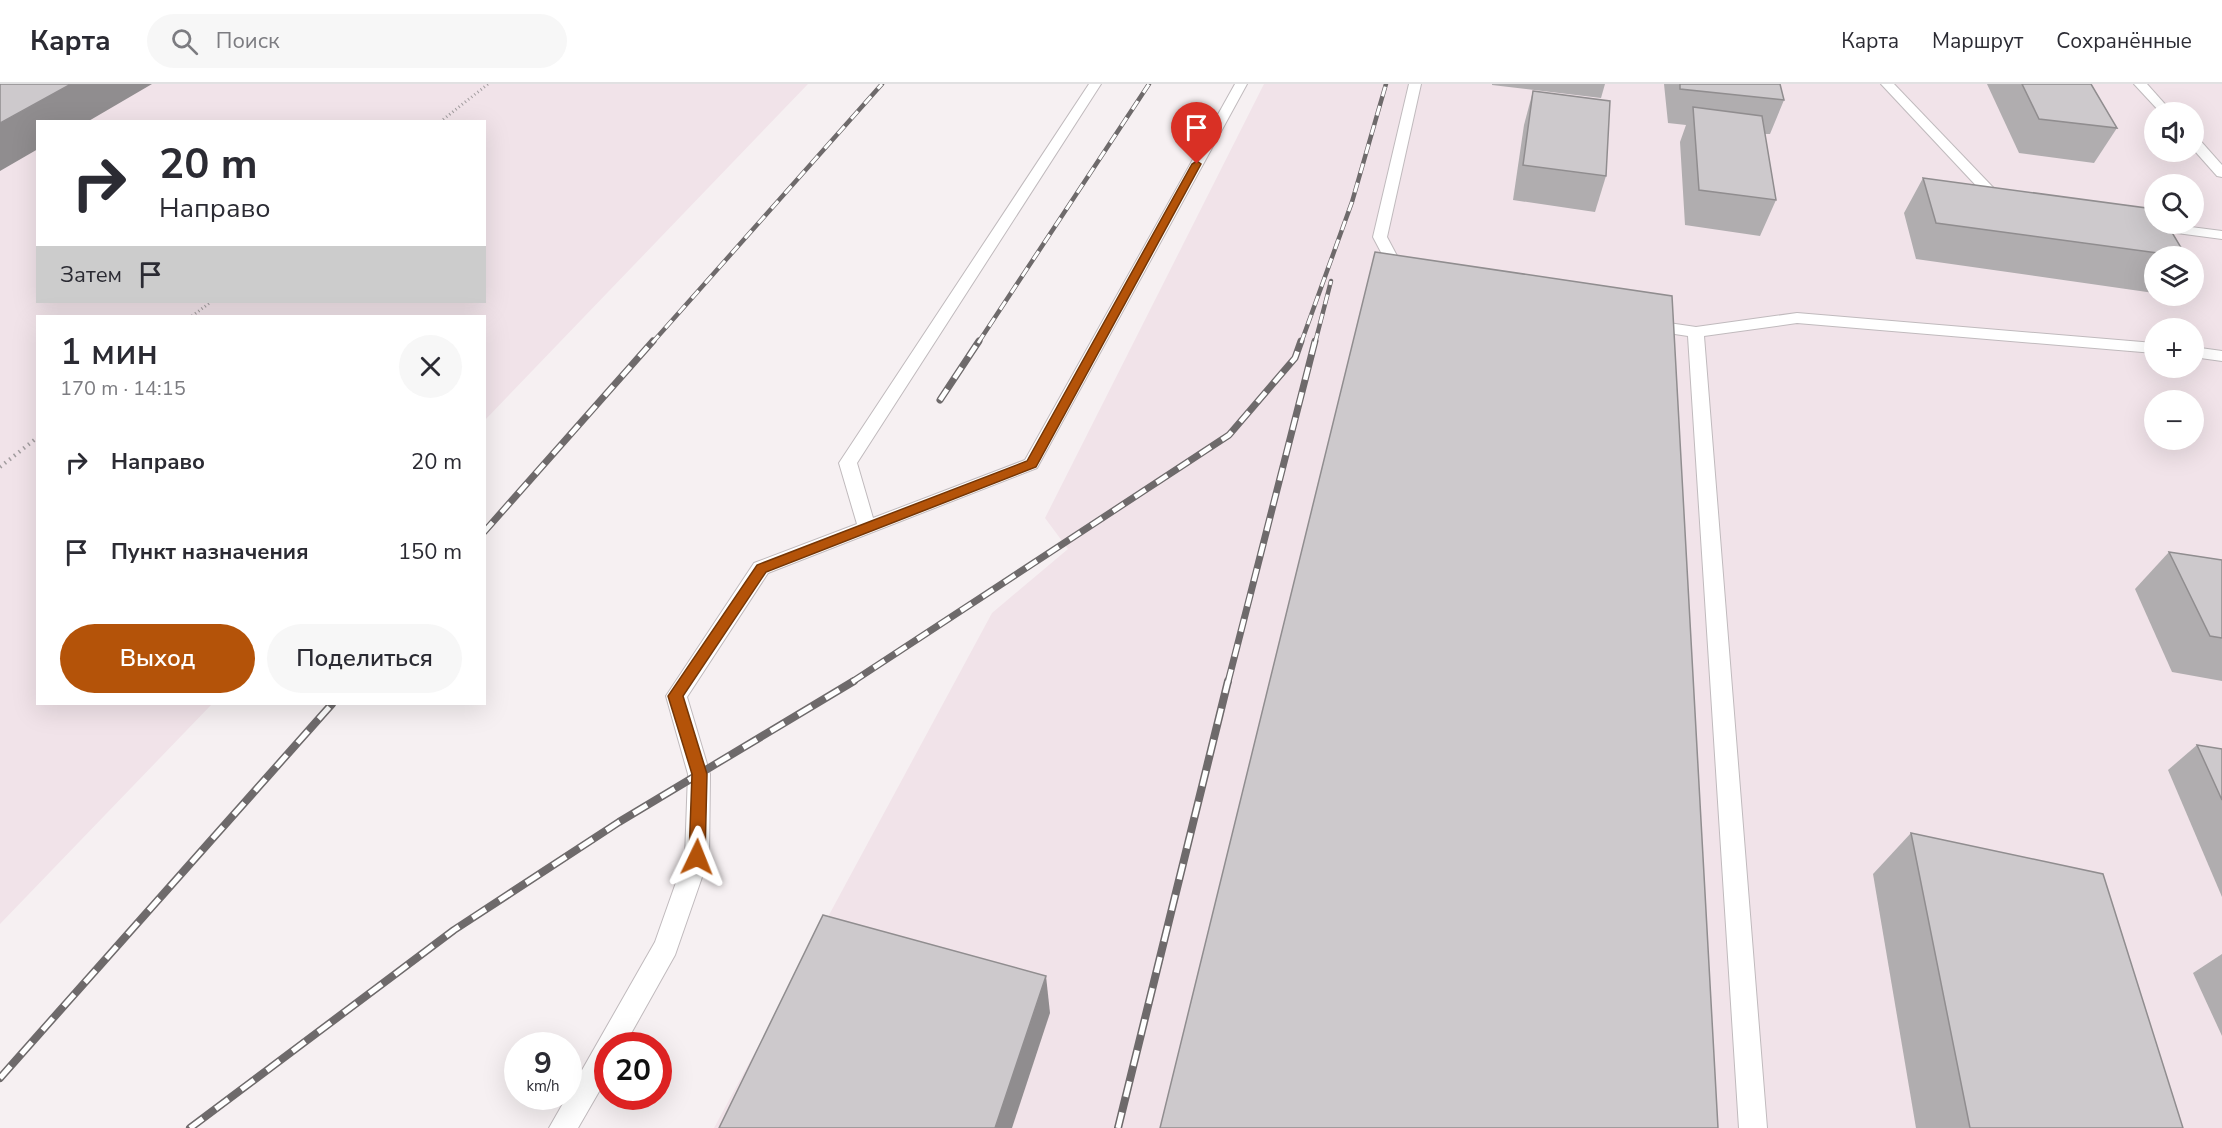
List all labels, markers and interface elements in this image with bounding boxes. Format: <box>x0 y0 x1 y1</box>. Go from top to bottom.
search box <box>147 14 567 68</box>
text: Карта <box>30 22 111 60</box>
icon: search <box>168 25 201 58</box>
text: Поиск <box>216 26 280 56</box>
text: Карта <box>1841 27 1899 55</box>
text: Маршрут <box>1932 27 2023 55</box>
text: Сохранённые <box>2056 27 2192 55</box>
pin <box>1171 102 1222 164</box>
map controls <box>2144 102 2204 450</box>
button: sound <box>2144 102 2204 162</box>
icon: arrive <box>1180 111 1213 144</box>
text: 20 m <box>159 136 258 193</box>
icon: right <box>60 144 138 222</box>
button: search <box>2144 174 2204 234</box>
text: Направо <box>159 190 270 227</box>
button: layers <box>2144 246 2204 306</box>
icon: arrive <box>134 258 167 291</box>
text: Затем <box>60 260 122 290</box>
button: + <box>2144 318 2204 378</box>
text: 1 мин <box>60 328 158 377</box>
button: close <box>399 335 462 398</box>
text: 170 m · 14:15 <box>60 375 186 402</box>
button: − <box>2144 390 2204 450</box>
icon: right <box>60 446 93 479</box>
text: Направо <box>111 447 205 477</box>
text: 20 m <box>411 447 462 477</box>
icon: arrive <box>60 536 93 569</box>
text: Пункт назначения <box>111 537 309 567</box>
text: 150 m <box>398 537 462 567</box>
button: Выход <box>60 624 255 693</box>
button: Поделиться <box>267 624 462 693</box>
position arrow <box>665 825 729 889</box>
speed limit sign: 20 <box>594 1032 672 1110</box>
text: 9 <box>534 1043 552 1084</box>
text: km/h <box>526 1076 560 1096</box>

